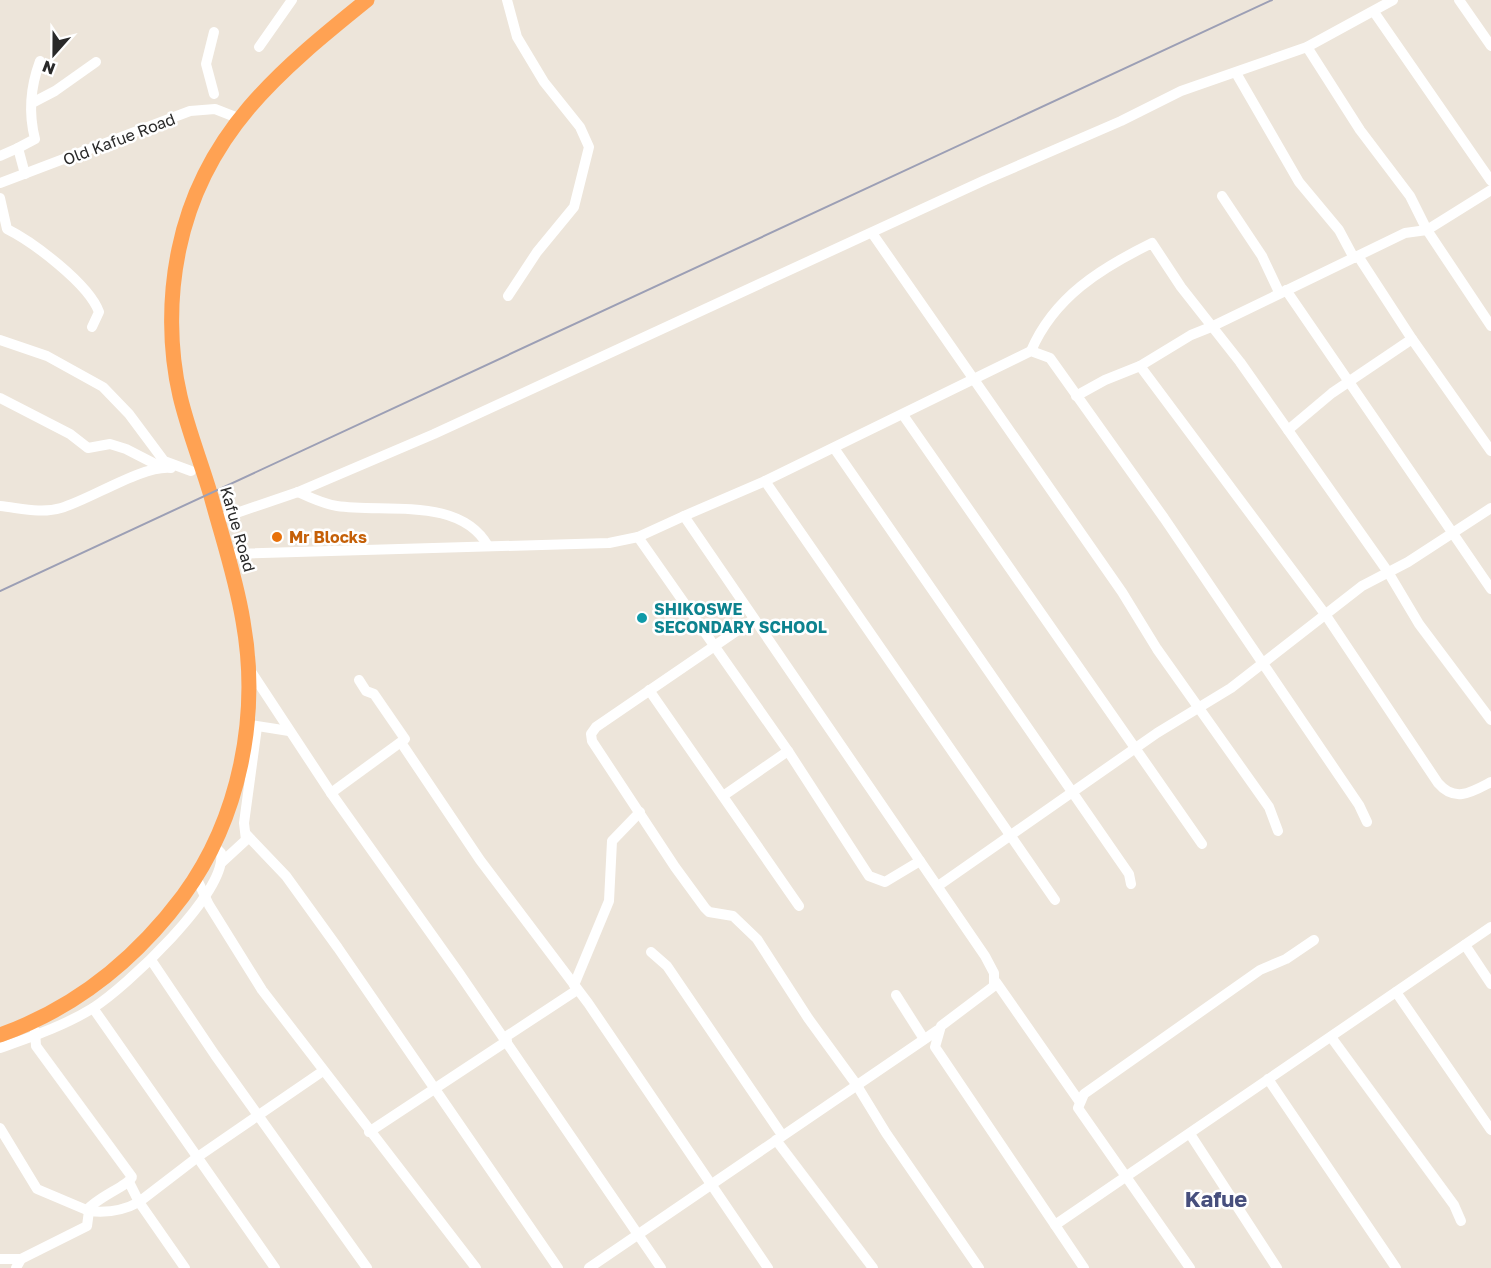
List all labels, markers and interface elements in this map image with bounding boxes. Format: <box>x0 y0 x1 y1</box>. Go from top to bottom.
north arrow <box>24 24 84 84</box>
text: N <box>39 56 58 80</box>
street label: Old Kafue Road <box>60 108 178 170</box>
street label: Kafue Road <box>216 484 260 574</box>
place label: Mr Blocks <box>289 527 367 547</box>
marker: Mr Blocks <box>270 530 284 544</box>
place label: SHIKOSWE SECONDARY SCHOOL <box>654 599 827 637</box>
marker: SHIKOSWE SECONDARY SCHOOL <box>635 611 649 625</box>
district label: Kafue <box>1185 1185 1247 1212</box>

